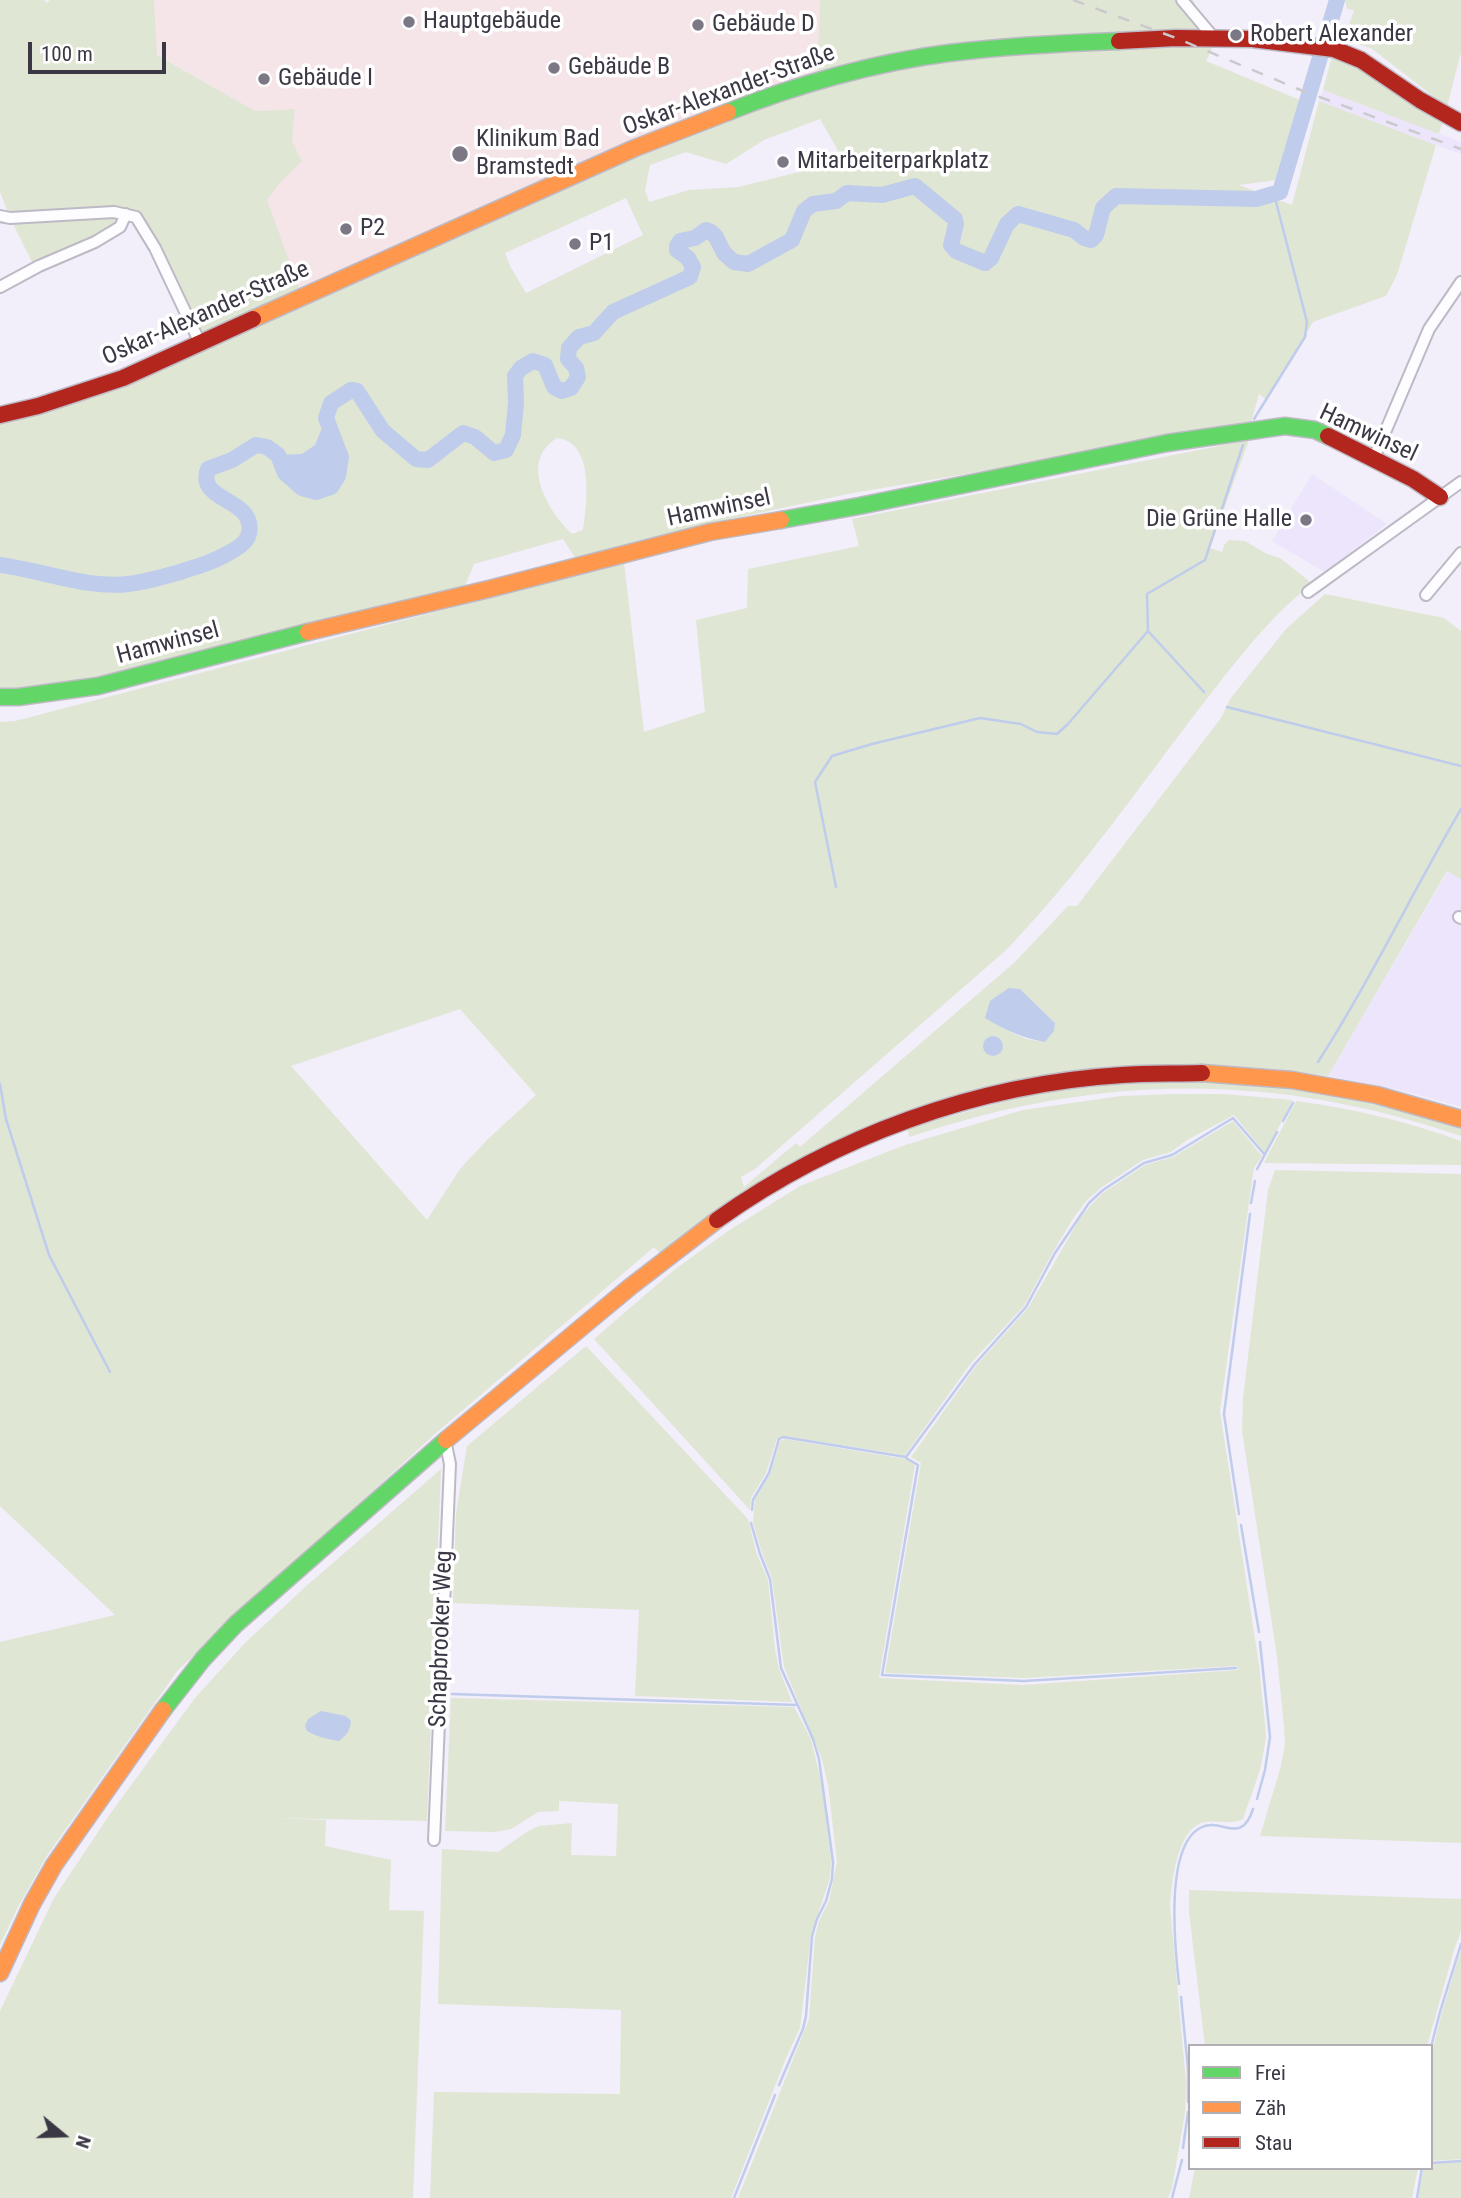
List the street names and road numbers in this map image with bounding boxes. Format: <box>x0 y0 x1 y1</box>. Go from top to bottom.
street label: Oskar-Alexander-Straße <box>619 39 839 143</box>
street label: Oskar-Alexander-Straße <box>98 255 314 373</box>
street label: Hamwinsel <box>1314 399 1422 469</box>
street label: Hamwinsel <box>665 484 773 534</box>
street label: Hamwinsel <box>114 617 222 671</box>
street label: Schapbrooker Weg <box>425 1550 459 1728</box>

